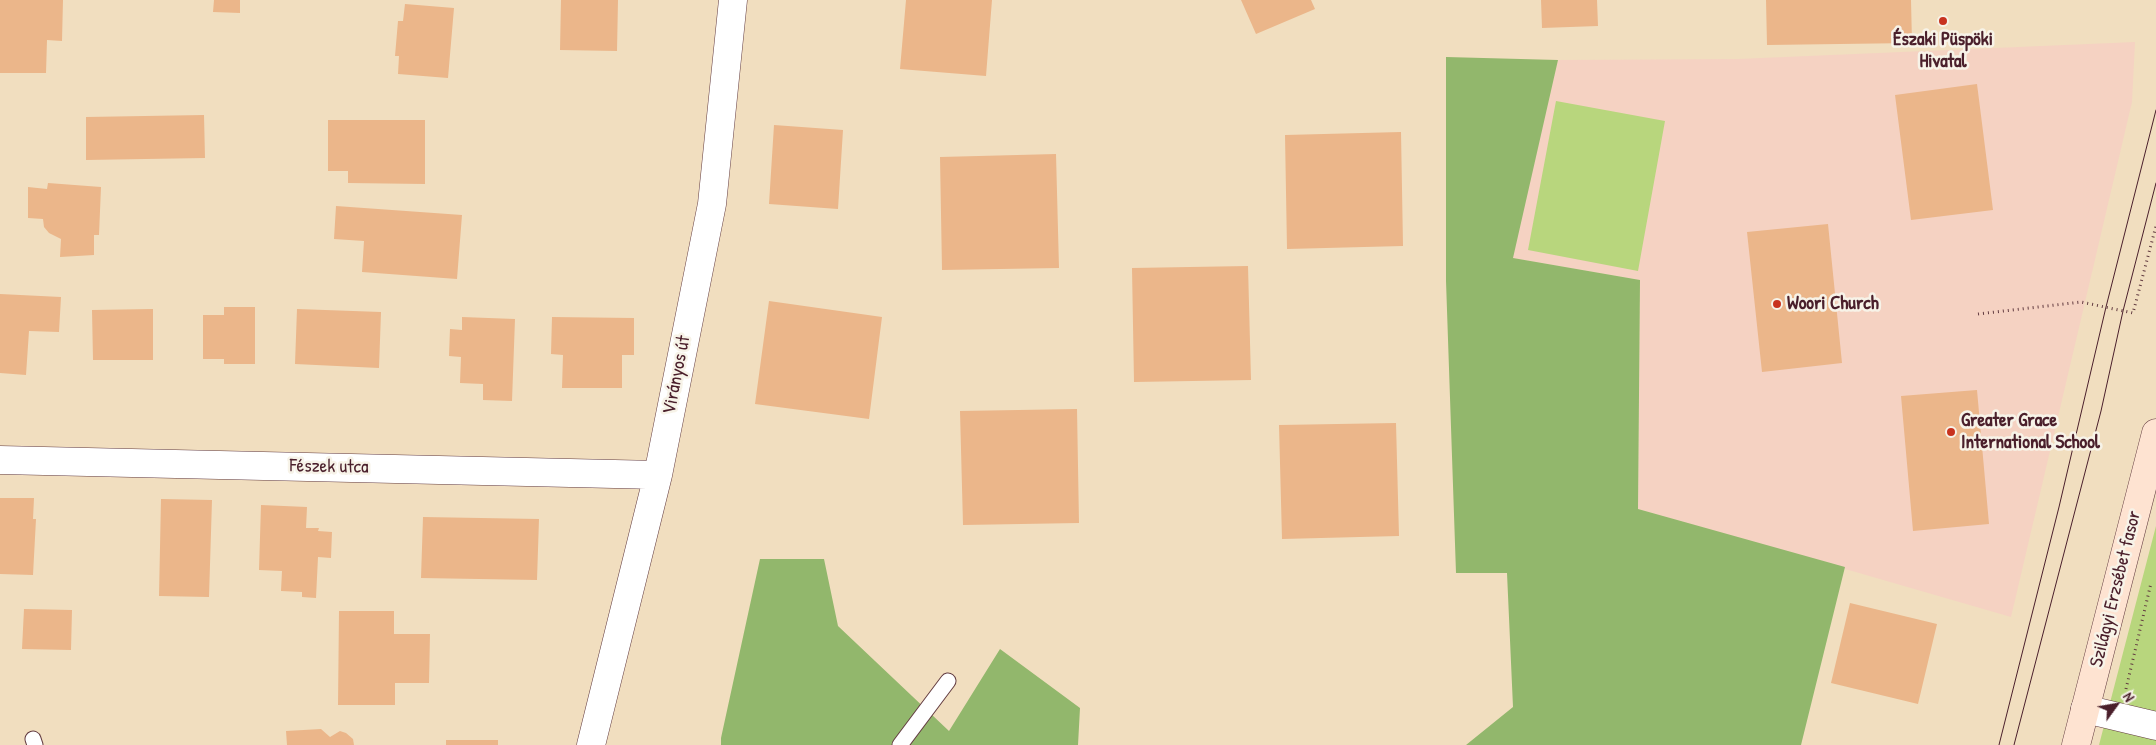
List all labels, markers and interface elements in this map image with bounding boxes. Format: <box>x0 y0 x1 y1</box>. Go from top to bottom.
marker: Északi Püspöki Hivatal <box>1937 15 1949 27</box>
place label: Északi Püspöki Hivatal <box>1893 29 1993 73</box>
place label: Woori Church <box>1787 293 1879 315</box>
marker: Woori Church <box>1771 298 1783 310</box>
street label: Virányos út <box>658 334 696 416</box>
place label: Greater Grace International School <box>1961 410 2100 454</box>
marker: Greater Grace International School <box>1945 426 1957 438</box>
street label: Fészek utca <box>289 455 369 479</box>
street label: Szilágyi Erzsébet fasor <box>2086 508 2146 670</box>
north arrow <box>2091 680 2141 730</box>
text: N <box>2119 689 2139 705</box>

